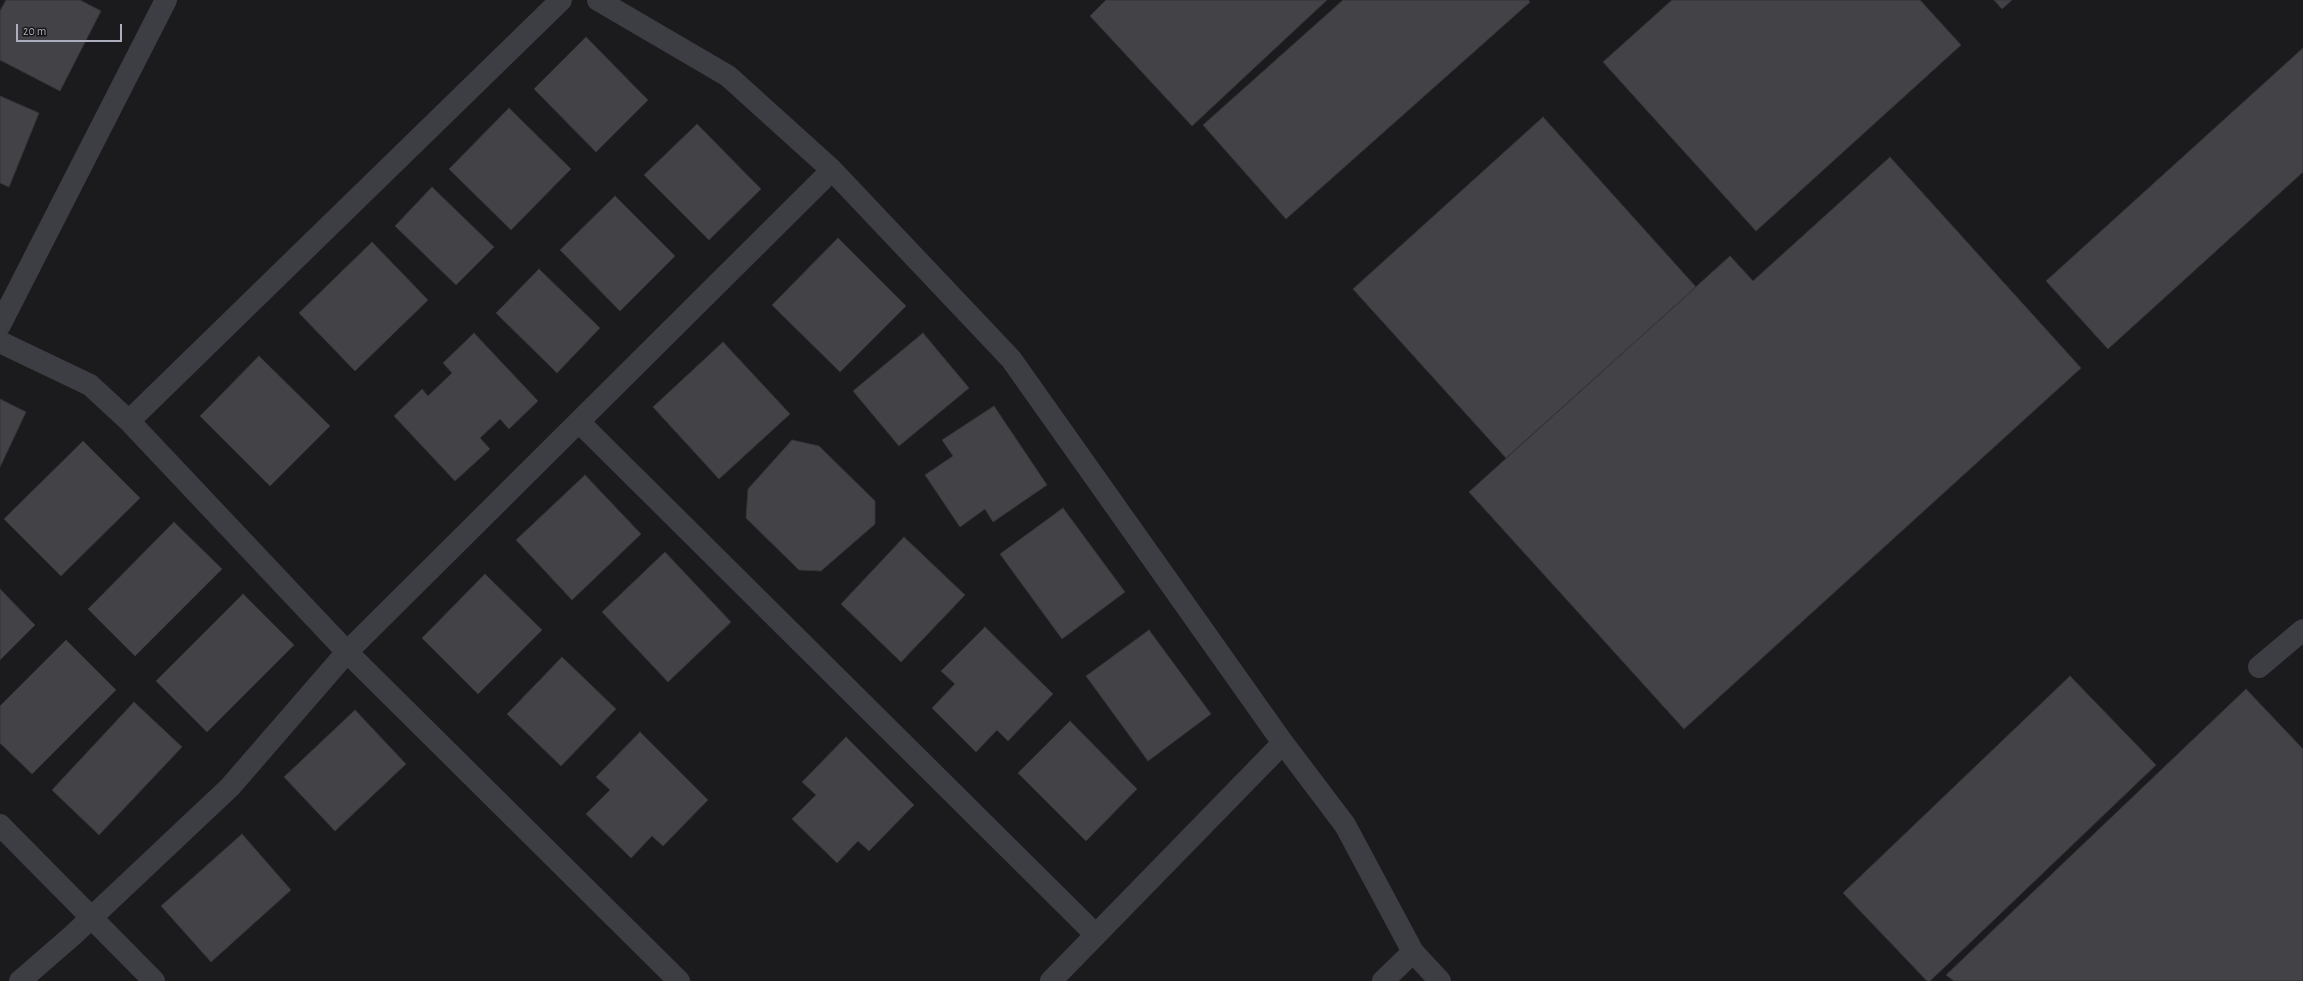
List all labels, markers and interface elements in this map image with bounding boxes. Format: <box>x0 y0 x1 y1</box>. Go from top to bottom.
scale bar <box>18 16 124 42</box>
text: 20 m <box>23 25 46 37</box>

